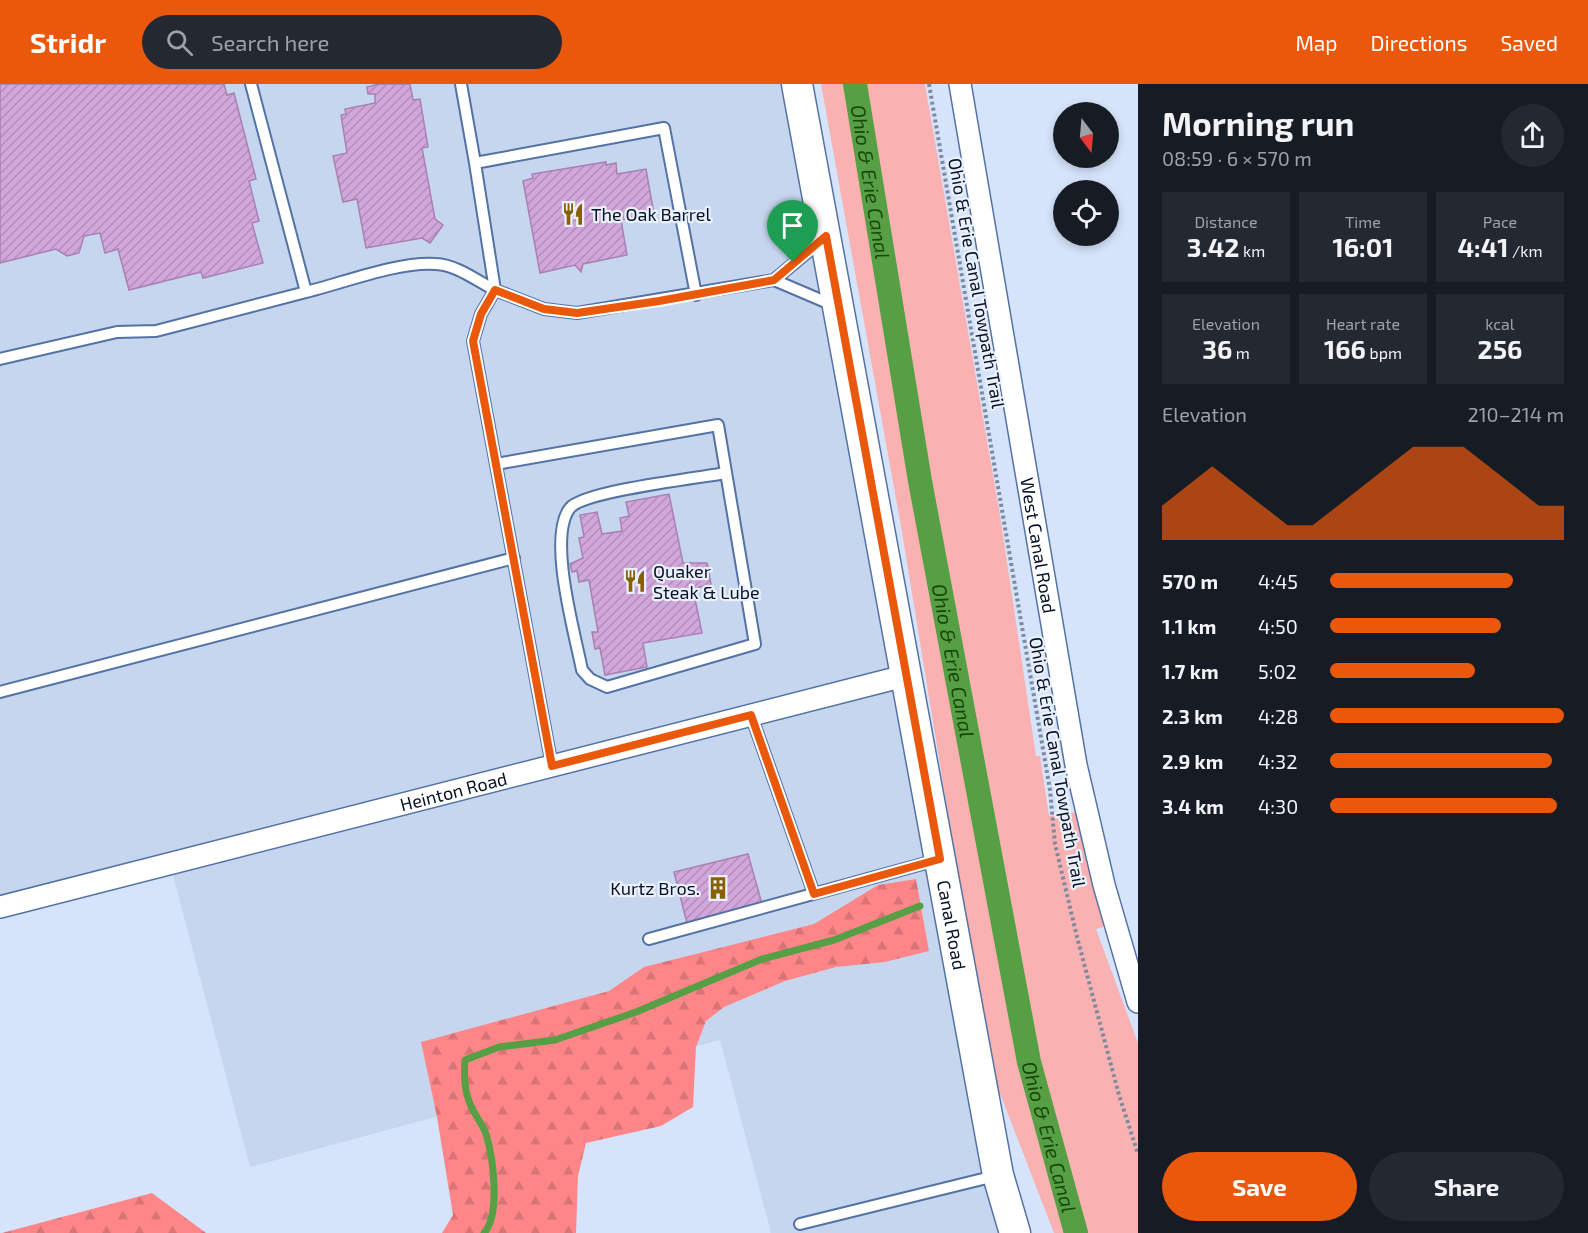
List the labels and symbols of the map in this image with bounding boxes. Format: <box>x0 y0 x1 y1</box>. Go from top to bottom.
north arrow <box>1053 102 1119 168</box>
water label: Ohio & Erie Canal <box>847 103 895 261</box>
street label: Ohio & Erie Canal Towpath Trail <box>944 156 1010 411</box>
pin <box>767 200 818 262</box>
restaurant icon: The Oak Barrel <box>560 201 586 227</box>
place label: The Oak Barrel <box>591 203 711 225</box>
street label: West Canal Road <box>1016 476 1061 615</box>
place label: Quaker Steak & Lube <box>653 560 760 603</box>
restaurant icon: Quaker Steak & Lube <box>622 568 648 594</box>
water label: Ohio & Erie Canal <box>928 582 980 739</box>
street label: Ohio & Erie Canal Towpath Trail <box>1025 635 1091 890</box>
street label: Heinton Road <box>398 767 509 815</box>
building icon: Kurtz Bros. <box>705 875 731 901</box>
place label: Kurtz Bros. <box>610 877 700 899</box>
street label: Canal Road <box>933 878 971 972</box>
water label: Ohio & Erie Canal <box>1017 1058 1082 1215</box>

